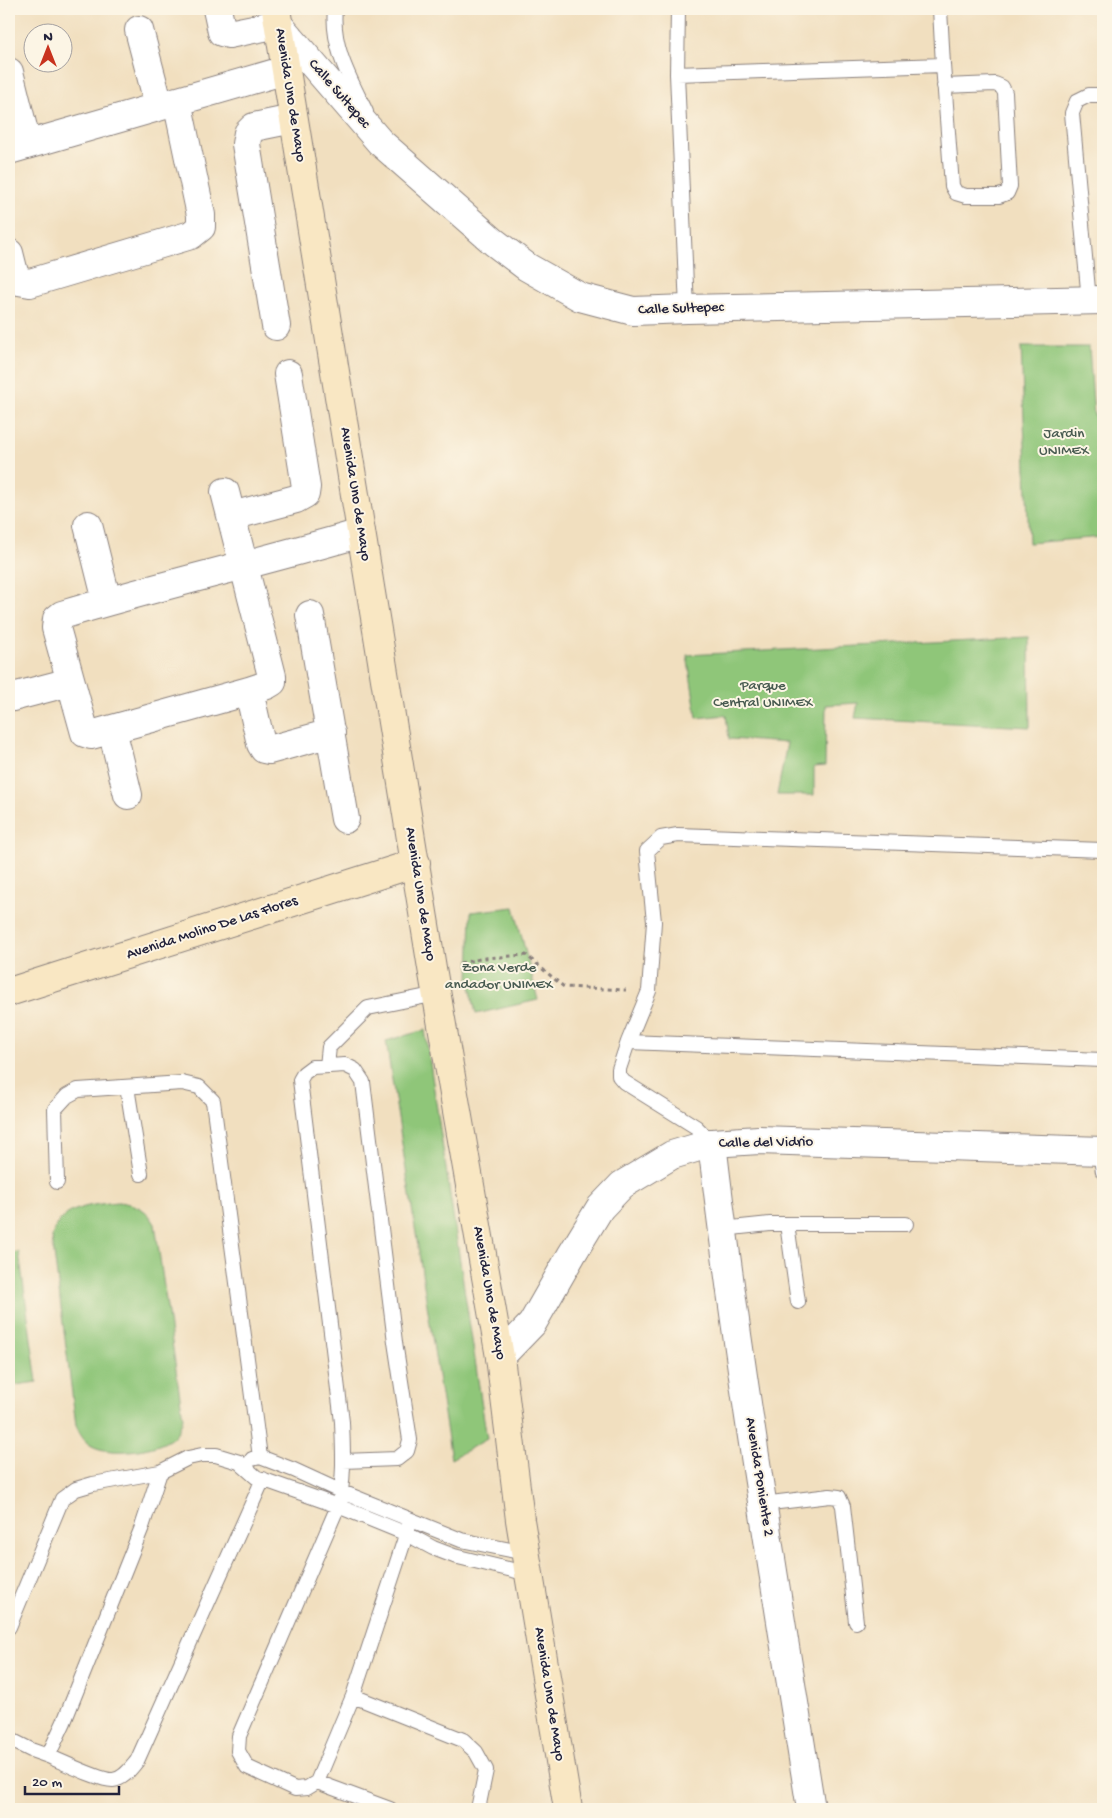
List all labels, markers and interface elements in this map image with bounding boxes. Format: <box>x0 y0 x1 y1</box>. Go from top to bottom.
north arrow <box>22 22 72 72</box>
street label: Avenida Uno de Mayo <box>271 27 310 163</box>
text: N <box>43 29 53 46</box>
street label: Calle Sultepec <box>304 56 375 133</box>
street label: Calle Sultepec <box>638 298 725 319</box>
park label: Jardin UNIMEX <box>1039 425 1090 460</box>
street label: Avenida Uno de Mayo <box>336 426 375 562</box>
park label: Parque Central UNIMEX <box>713 677 814 712</box>
street label: Avenida Uno de Mayo <box>401 826 440 962</box>
street label: Avenida Molino De Las Flores <box>124 892 300 964</box>
park label: Zona Verde andador UNIMEX <box>445 959 554 994</box>
street label: Calle del Vidrio <box>719 1133 814 1153</box>
street label: Avenida Uno de Mayo <box>468 1225 510 1361</box>
street label: Avenida Poniente 2 <box>741 1416 777 1538</box>
street label: Avenida Uno de Mayo <box>530 1626 569 1762</box>
scale bar <box>25 1763 119 1795</box>
text: 20 m <box>32 1774 62 1792</box>

